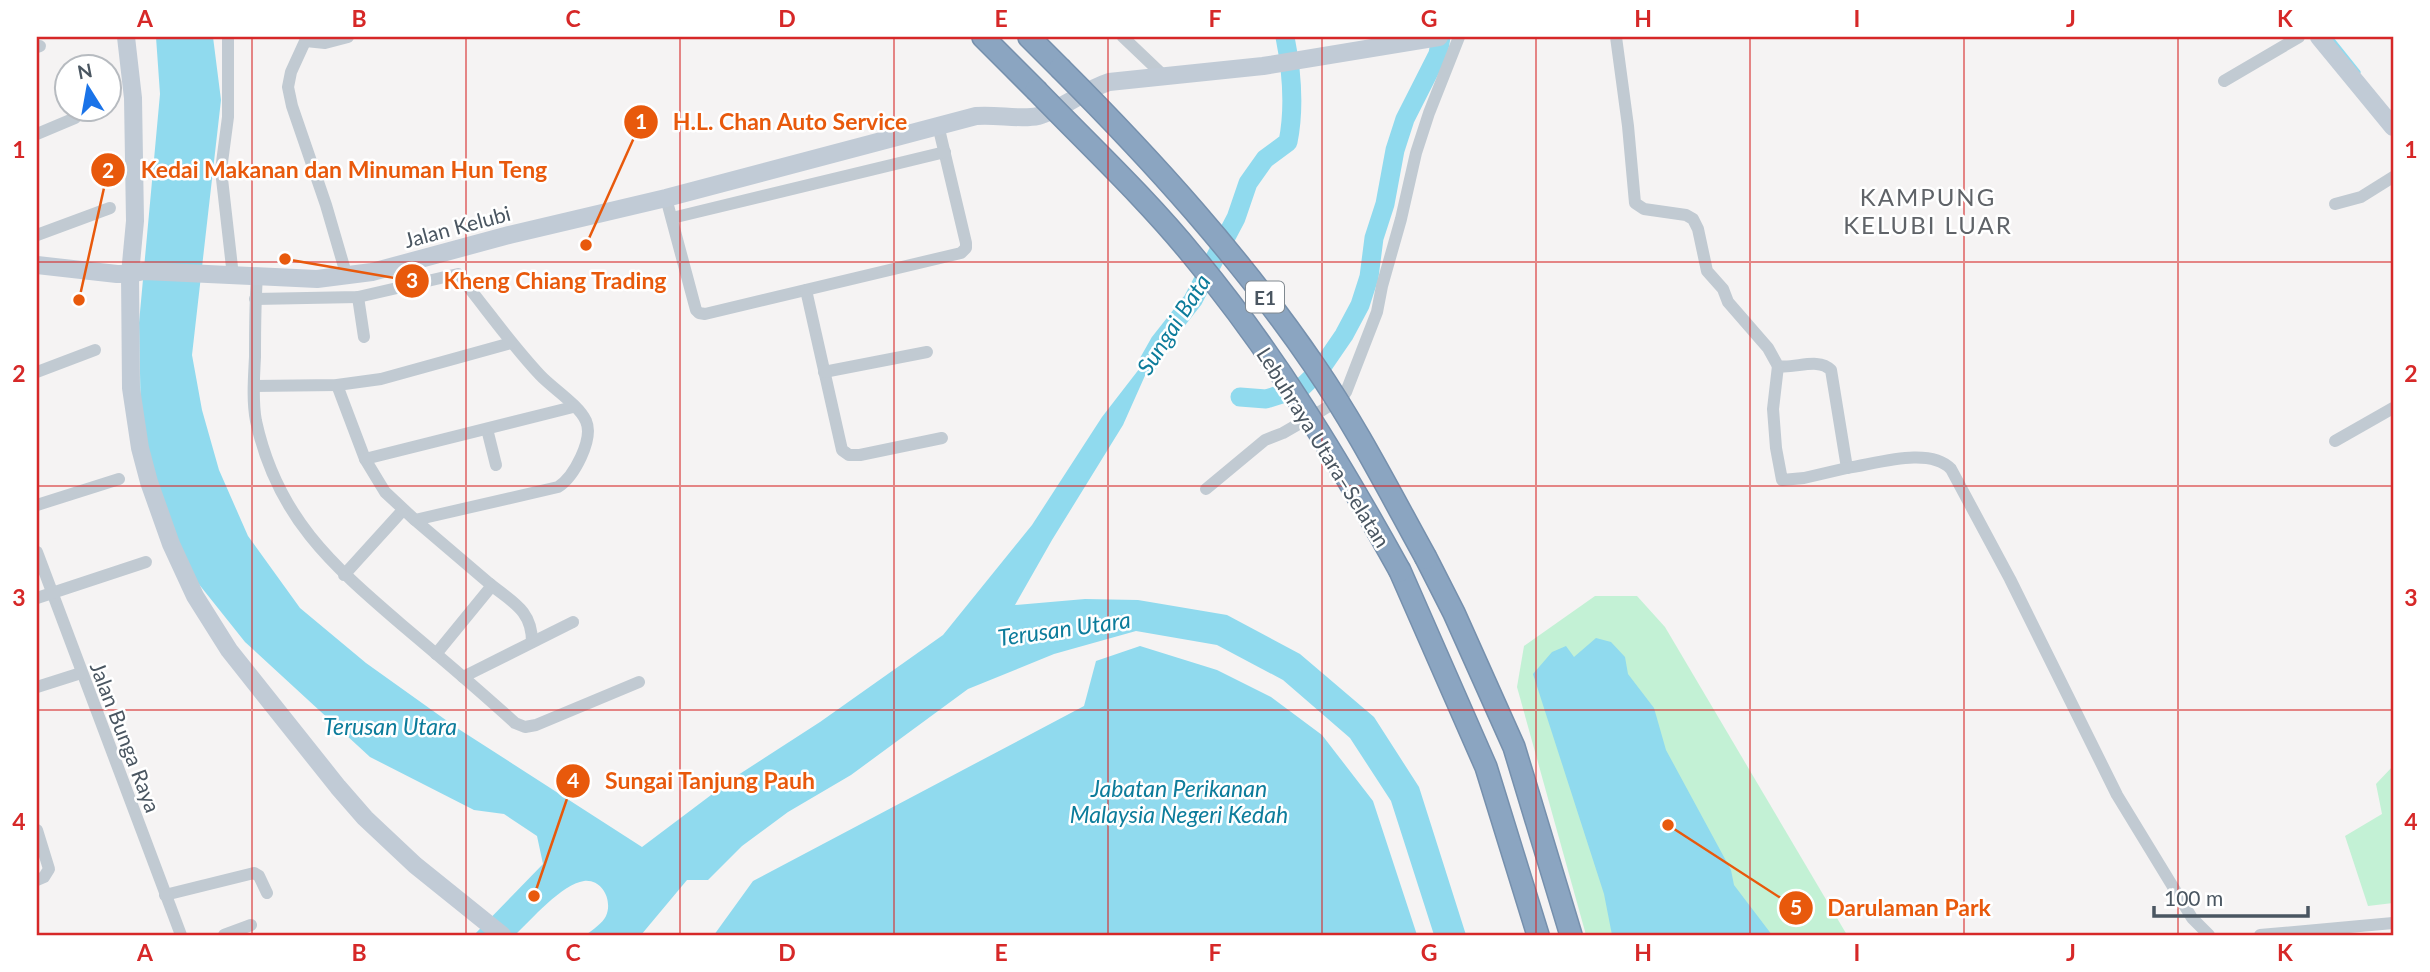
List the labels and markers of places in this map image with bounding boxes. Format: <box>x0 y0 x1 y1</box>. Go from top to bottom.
callout: H.L. Chan Auto Service <box>623 100 921 144</box>
callout: Kedai Makanan dan Minuman Hun Teng <box>91 148 561 192</box>
callout: Kheng Chiang Trading <box>394 259 681 303</box>
callout: Sungai Tanjung Pauh <box>556 759 829 803</box>
callout: Darulaman Park <box>1778 886 2005 930</box>

